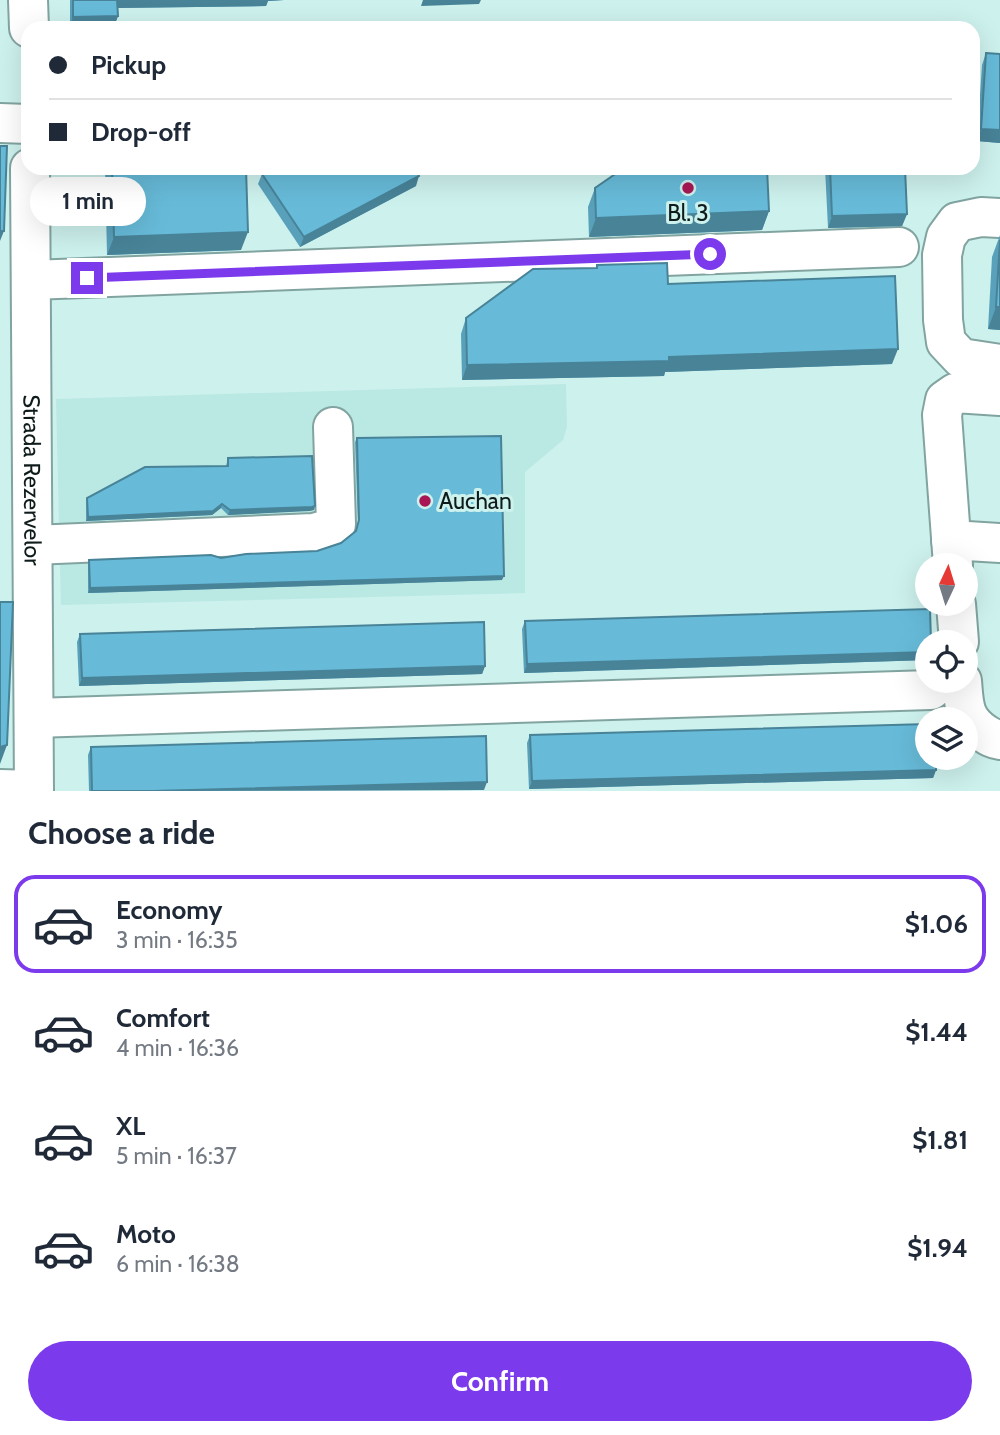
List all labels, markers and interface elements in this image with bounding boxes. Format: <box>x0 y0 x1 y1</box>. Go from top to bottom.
text: Pickup <box>91 49 166 81</box>
text: Drop-off <box>91 116 191 148</box>
callout: 1 min <box>29 176 145 226</box>
marker: Bl. 3 <box>680 180 696 196</box>
text: 1 min <box>62 187 114 215</box>
place label: Bl. 3 <box>667 199 709 227</box>
route start <box>694 238 726 270</box>
route end <box>71 262 103 294</box>
street label: Strada Rezervelor <box>17 394 47 566</box>
place label: Auchan <box>439 487 512 515</box>
marker: Auchan <box>417 493 433 509</box>
north arrow <box>915 553 978 616</box>
map controls <box>915 553 978 770</box>
button: locate <box>915 630 978 693</box>
button: layers <box>915 707 978 770</box>
text: Choose a ride <box>28 813 215 852</box>
icon: car <box>32 893 95 956</box>
text: Economy <box>116 894 222 926</box>
text: $1.06 <box>905 908 968 940</box>
text: 3 min · 16:35 <box>116 926 238 954</box>
icon: car <box>32 1001 95 1064</box>
text: Comfort <box>116 1002 210 1034</box>
text: $1.44 <box>905 1016 968 1048</box>
text: 4 min · 16:36 <box>116 1034 239 1062</box>
icon: car <box>32 1109 95 1172</box>
text: XL <box>116 1110 145 1142</box>
text: $1.81 <box>912 1124 968 1156</box>
text: 5 min · 16:37 <box>116 1142 237 1170</box>
icon: car <box>32 1217 95 1280</box>
text: Moto <box>116 1218 176 1250</box>
text: $1.94 <box>907 1232 968 1264</box>
text: 6 min · 16:38 <box>116 1250 240 1278</box>
button: Confirm <box>28 1341 972 1421</box>

